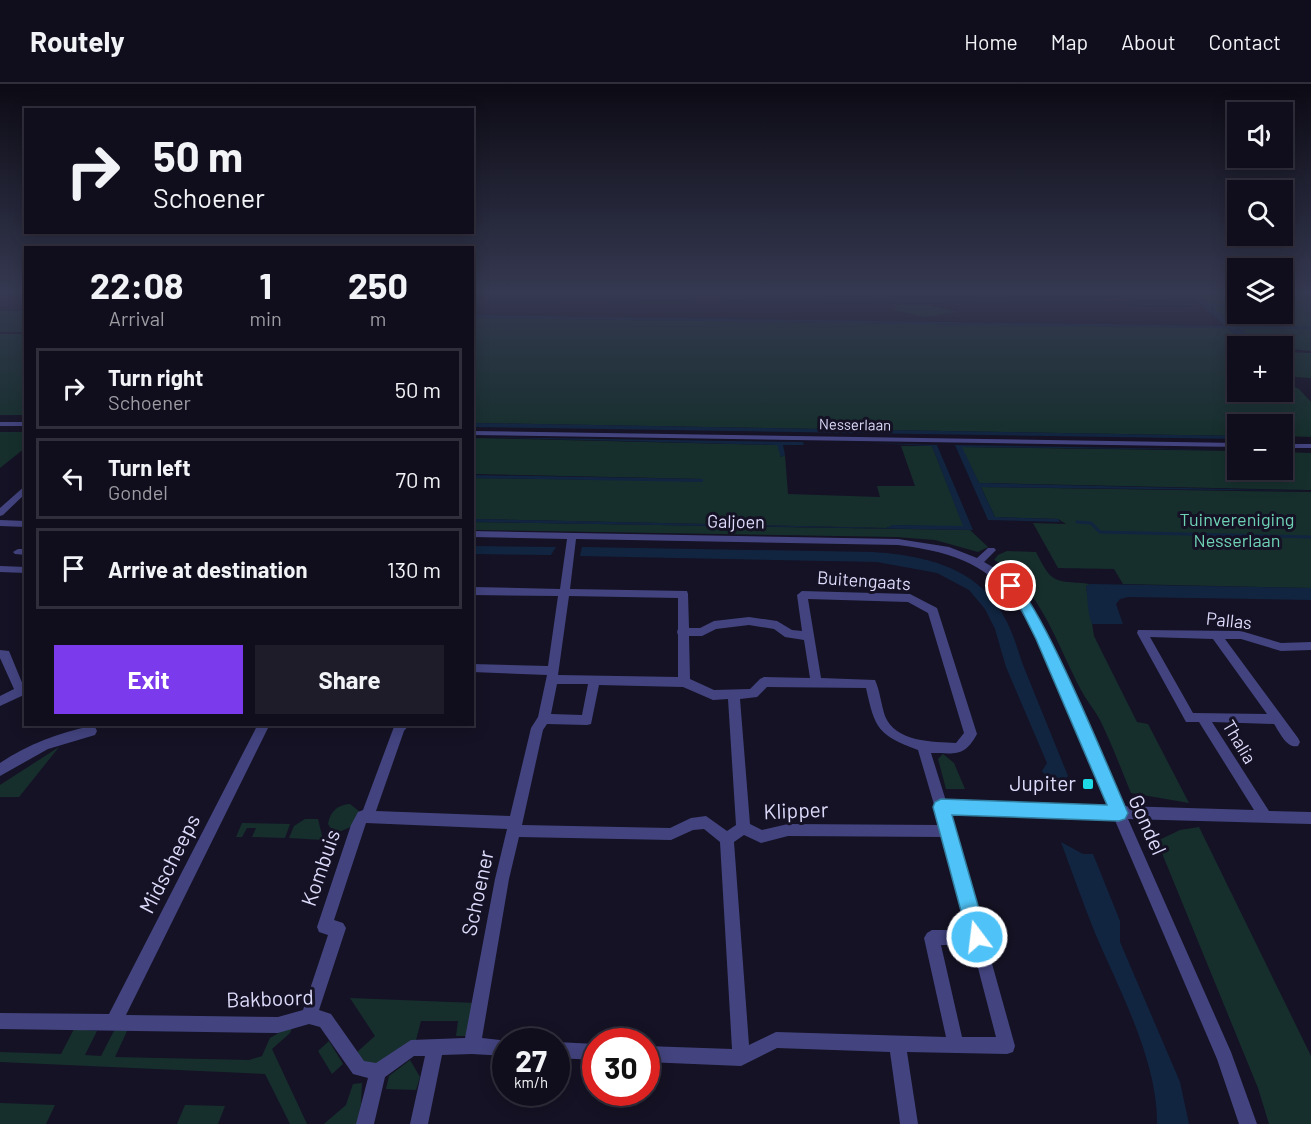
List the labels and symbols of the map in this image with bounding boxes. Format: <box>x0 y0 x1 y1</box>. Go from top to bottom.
street label: Nesserlaan <box>819 414 891 434</box>
park label: Tuinvereniging Nesserlaan <box>1180 508 1294 551</box>
street label: Galjoen <box>707 509 765 533</box>
pin <box>985 560 1036 611</box>
street label: Buitengaats <box>816 566 912 594</box>
street label: Pallas <box>1205 607 1253 633</box>
street label: Thalia <box>1218 716 1261 767</box>
place label: Jupiter <box>1010 770 1076 795</box>
marker: Jupiter <box>1081 777 1095 791</box>
street label: Gondel <box>1124 791 1173 858</box>
street label: Klipper <box>763 796 829 823</box>
street label: Midscheeps <box>133 809 204 917</box>
street label: Kombuis <box>295 826 344 909</box>
street label: Schoener <box>455 847 498 938</box>
position arrow <box>945 905 1009 969</box>
street label: Bakboord <box>226 983 314 1012</box>
speed limit sign: 30 <box>582 1028 660 1106</box>

